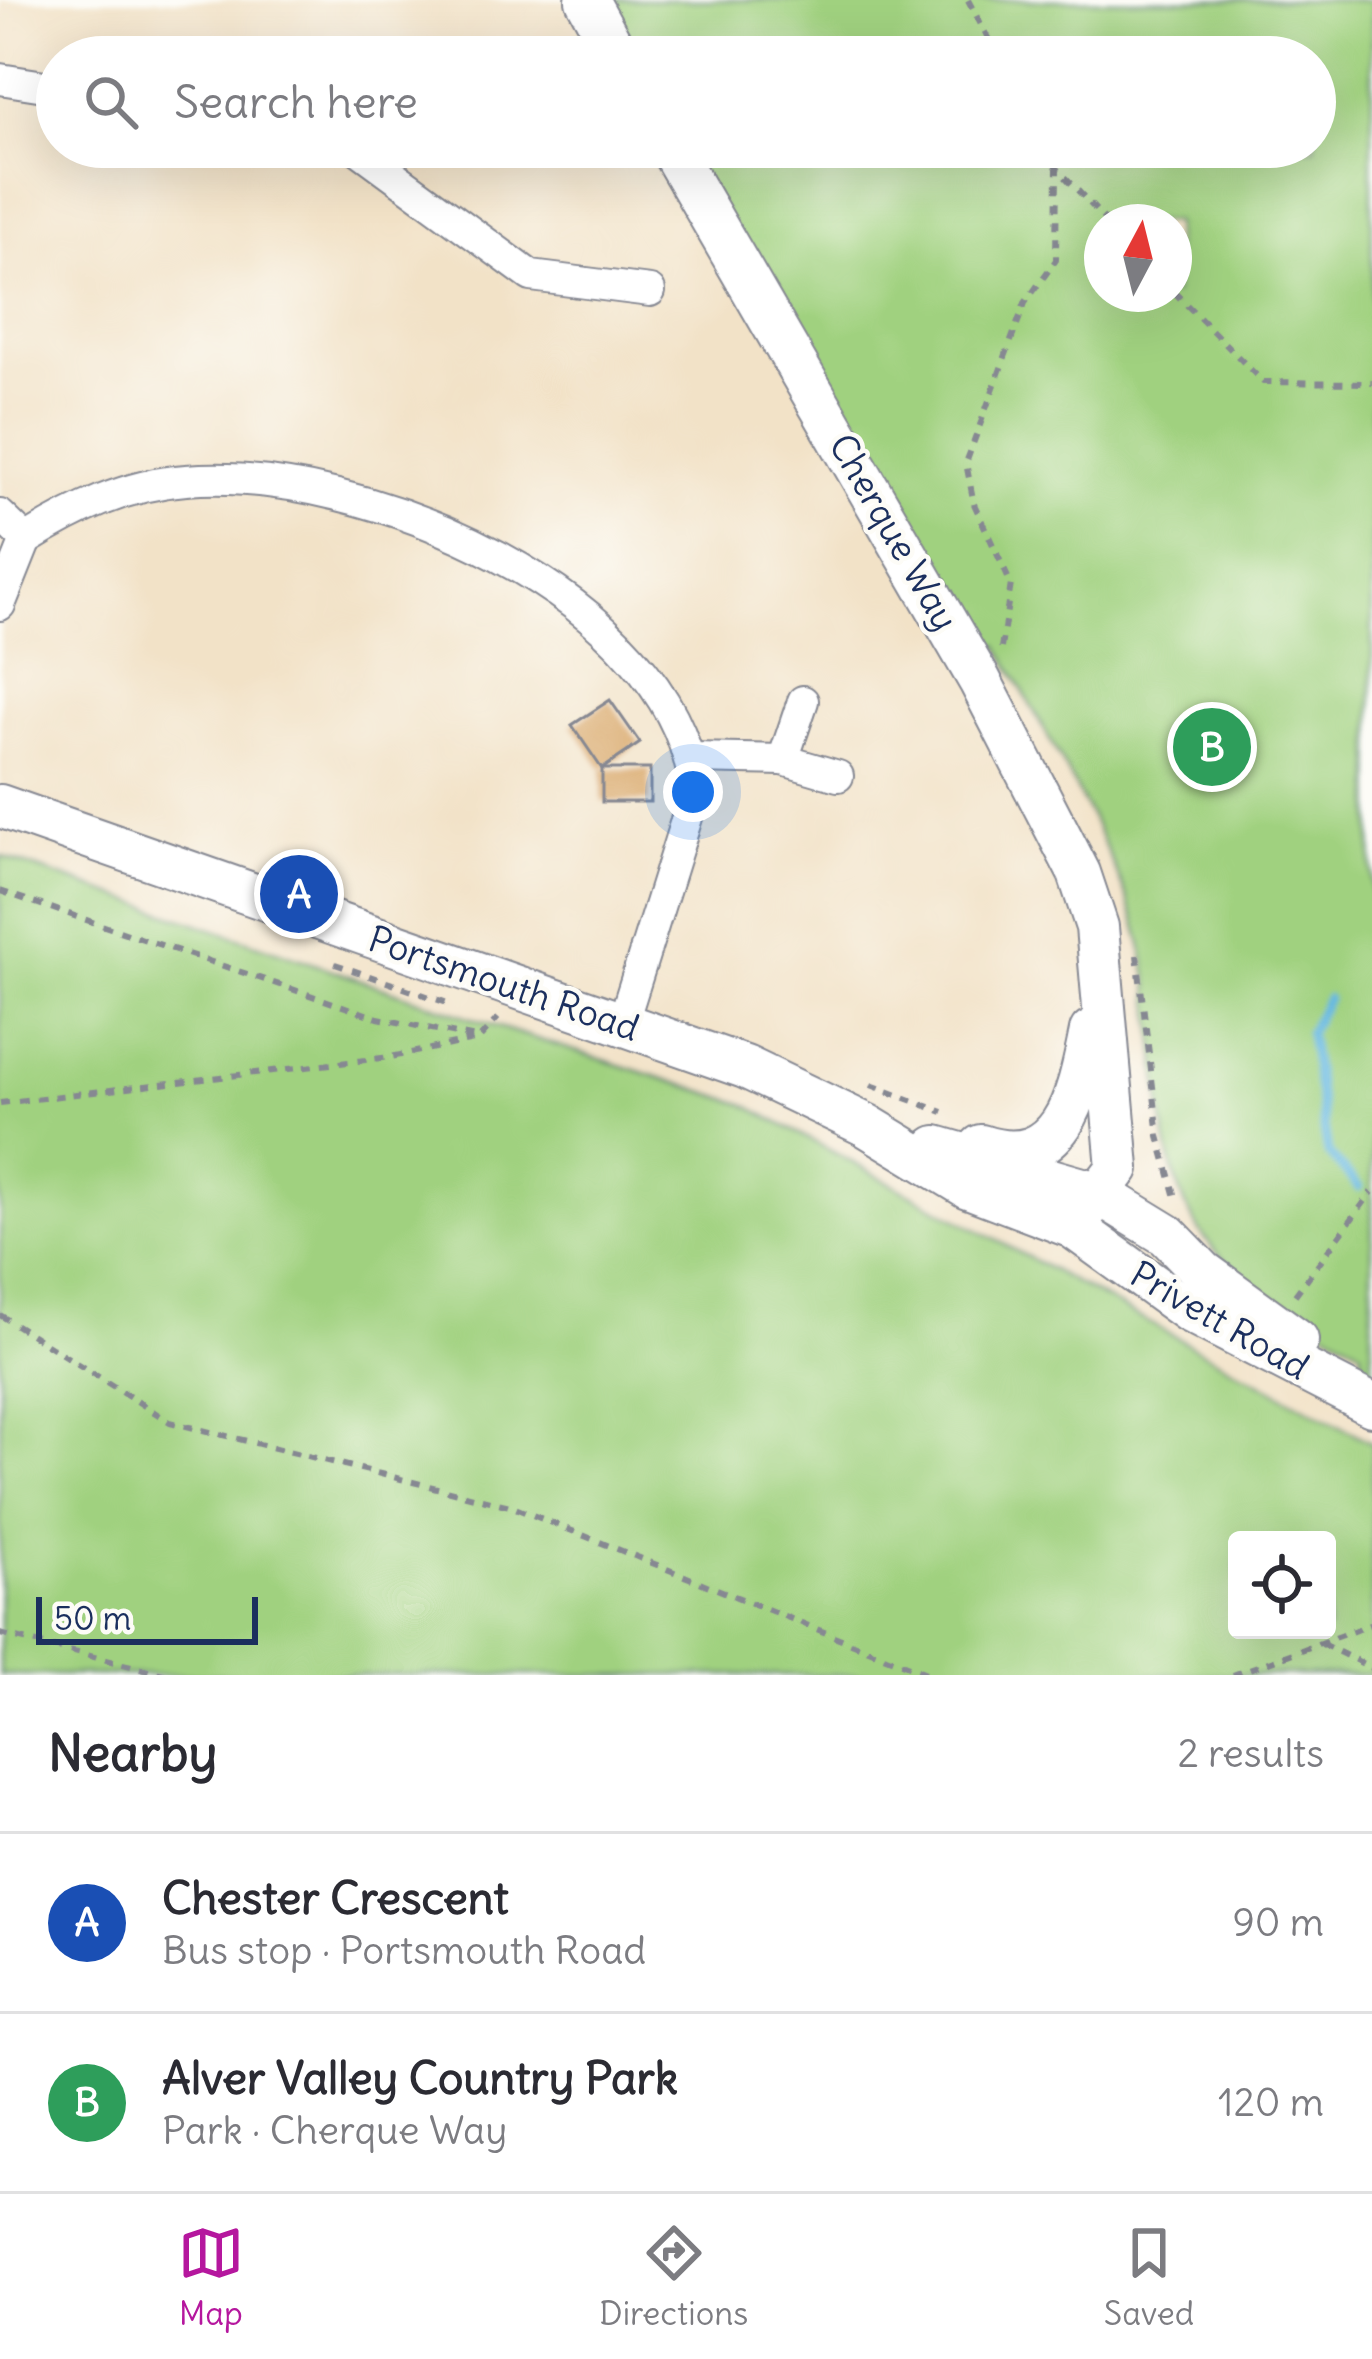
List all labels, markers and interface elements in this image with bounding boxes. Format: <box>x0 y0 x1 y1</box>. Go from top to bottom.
search box <box>36 36 1336 168</box>
icon: search <box>78 69 144 135</box>
text: Search here <box>174 74 418 130</box>
north arrow <box>1084 204 1192 312</box>
street label: Cherque Way <box>819 426 968 638</box>
pin: B <box>1173 702 1251 792</box>
your location <box>663 762 723 822</box>
pin: A <box>260 849 338 939</box>
street label: Portsmouth Road <box>363 916 645 1051</box>
street label: Privett Road <box>1123 1251 1317 1390</box>
map controls <box>1228 1531 1336 1639</box>
button: locate <box>1228 1531 1336 1639</box>
scale bar <box>36 1591 258 1644</box>
text: 50 m <box>54 1597 131 1639</box>
text: Nearby <box>48 1721 217 1785</box>
text: 2 results <box>1177 1729 1324 1778</box>
text: Chester Crescent <box>162 1870 509 1926</box>
text: A <box>74 1898 100 1947</box>
text: 90 m <box>1232 1898 1324 1947</box>
text: Bus stop · Portsmouth Road <box>162 1926 646 1975</box>
text: Alver Valley Country Park <box>162 2050 678 2106</box>
text: B <box>74 2078 100 2127</box>
text: 120 m <box>1218 2078 1324 2127</box>
text: Park · Cherque Way <box>162 2106 507 2155</box>
tab: Map <box>178 2220 244 2334</box>
tab: Directions <box>599 2220 748 2334</box>
tab: Saved <box>1104 2220 1194 2334</box>

